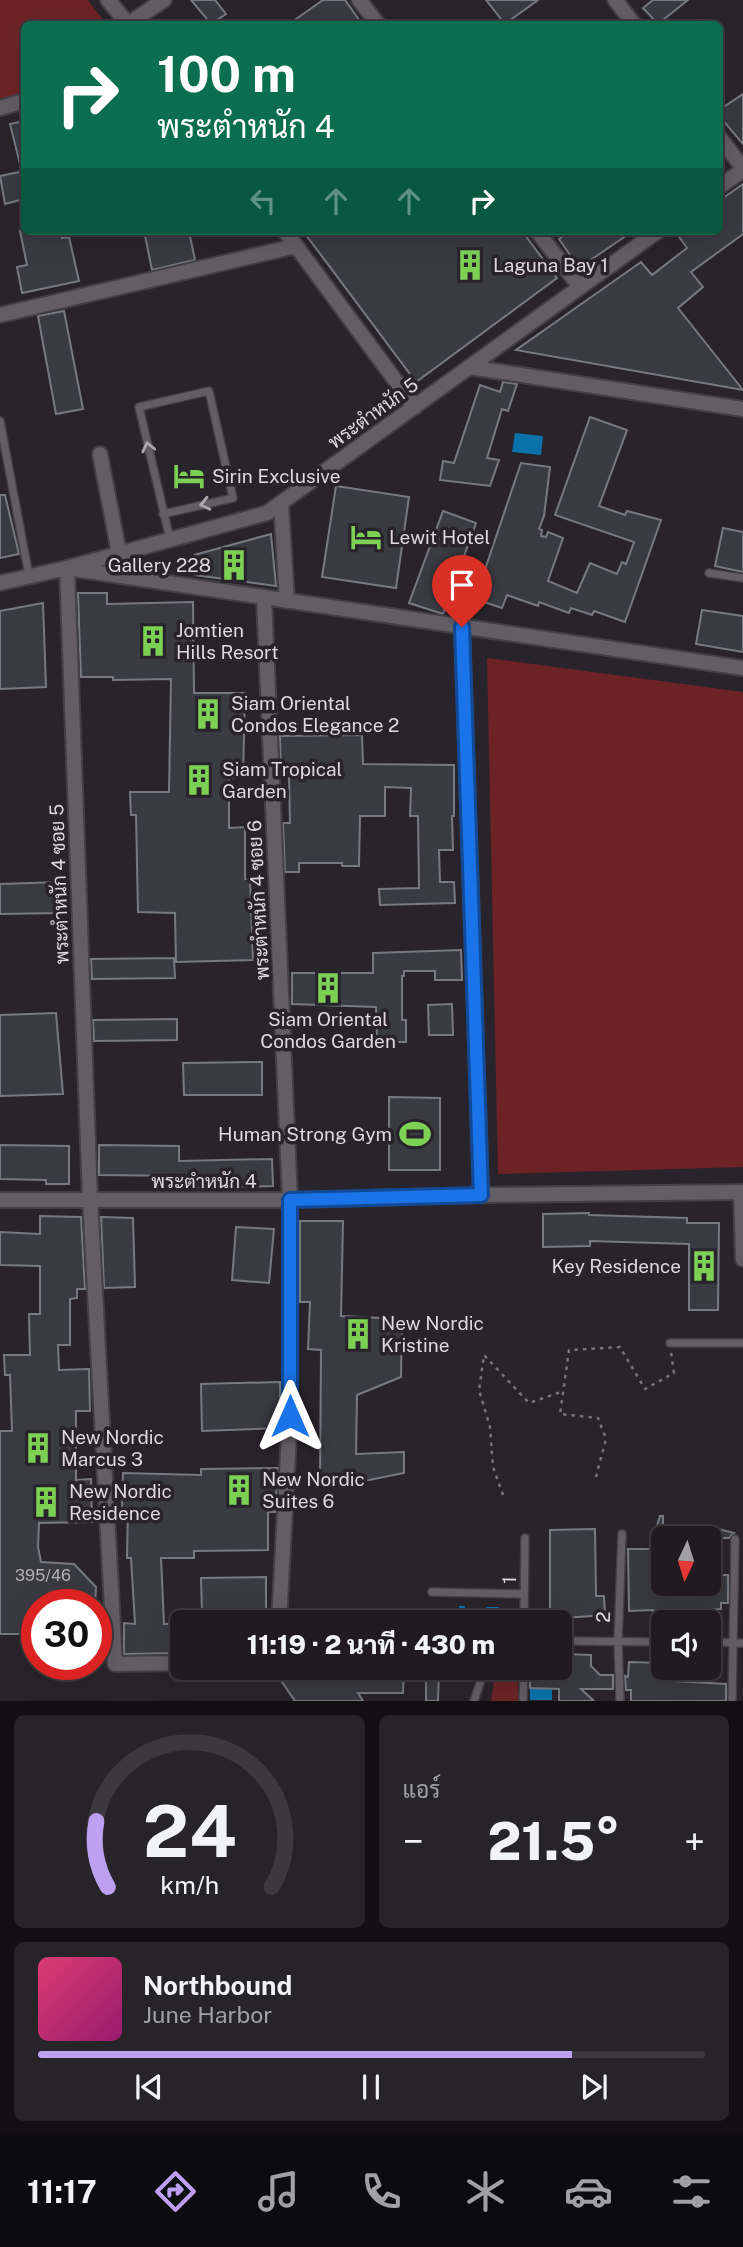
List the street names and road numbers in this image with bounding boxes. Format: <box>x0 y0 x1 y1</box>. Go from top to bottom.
street label: พระตำหนัก 5 <box>324 373 422 453</box>
street label: พระตำหนัก 4 ซอย 5 <box>45 803 73 965</box>
street label: พระตำหนัก 4 ซอย 6 <box>243 819 273 981</box>
street label: พระตำหนัก 4 <box>151 1170 257 1192</box>
street label: 1 <box>498 1576 520 1584</box>
street label: 2 <box>592 1611 614 1623</box>

